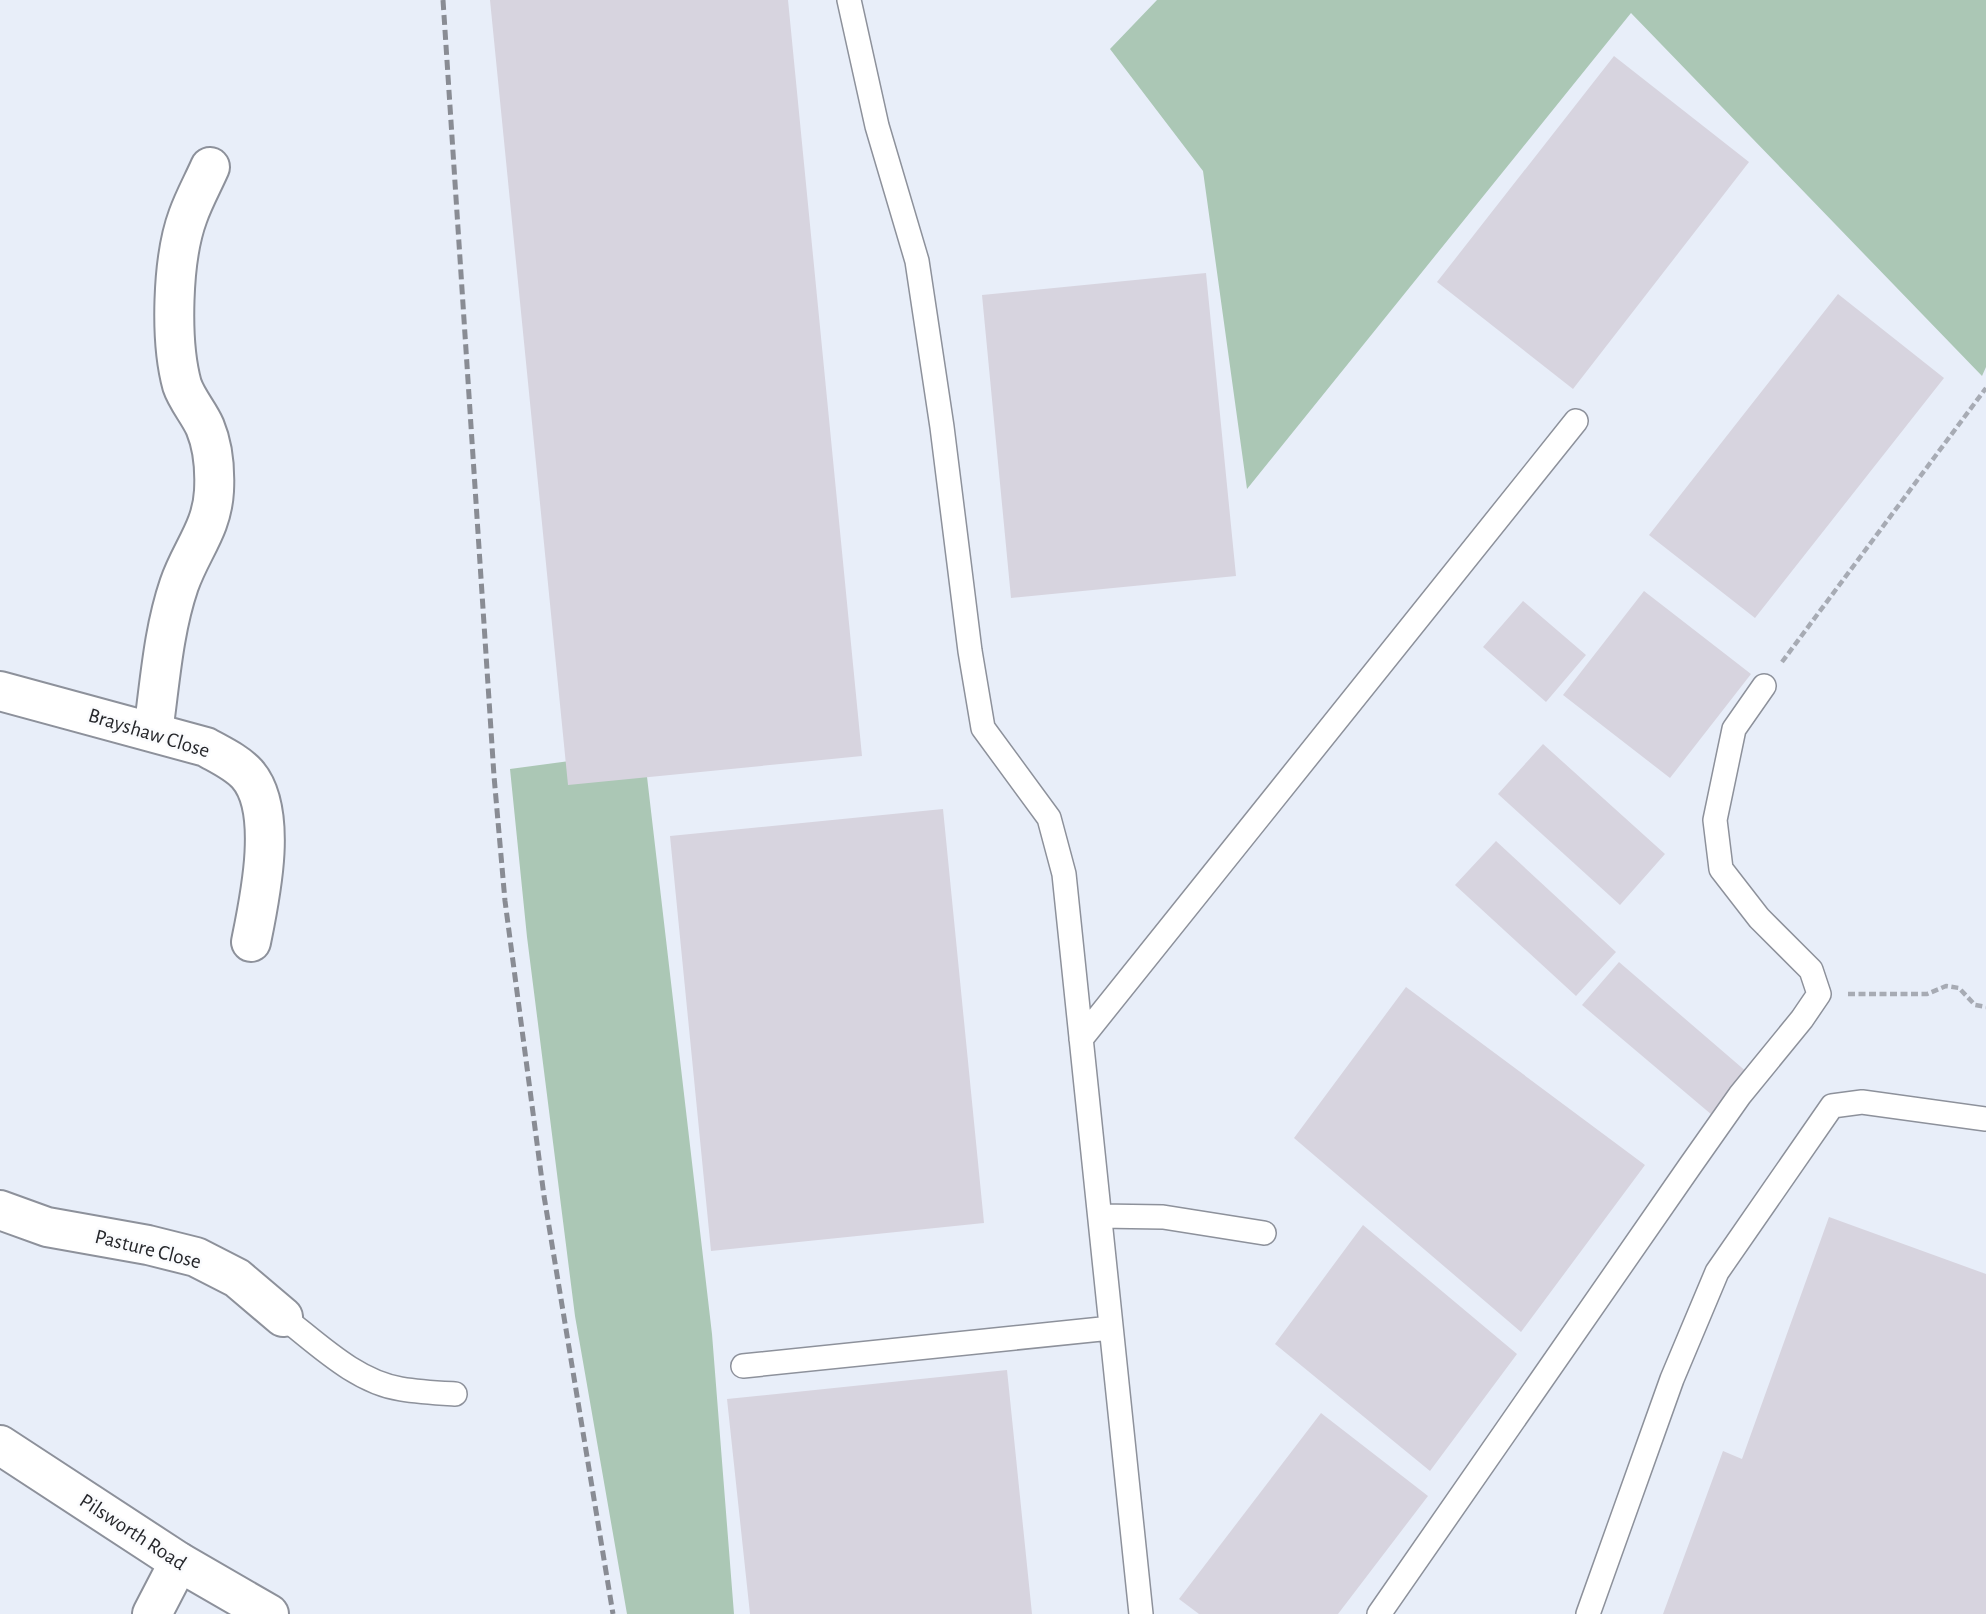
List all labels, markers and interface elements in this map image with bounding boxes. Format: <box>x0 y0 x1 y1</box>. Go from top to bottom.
street label: Brayshaw Close <box>86 705 212 761</box>
street label: Pasture Close <box>93 1226 203 1272</box>
street label: Pilsworth Road <box>76 1490 190 1574</box>

